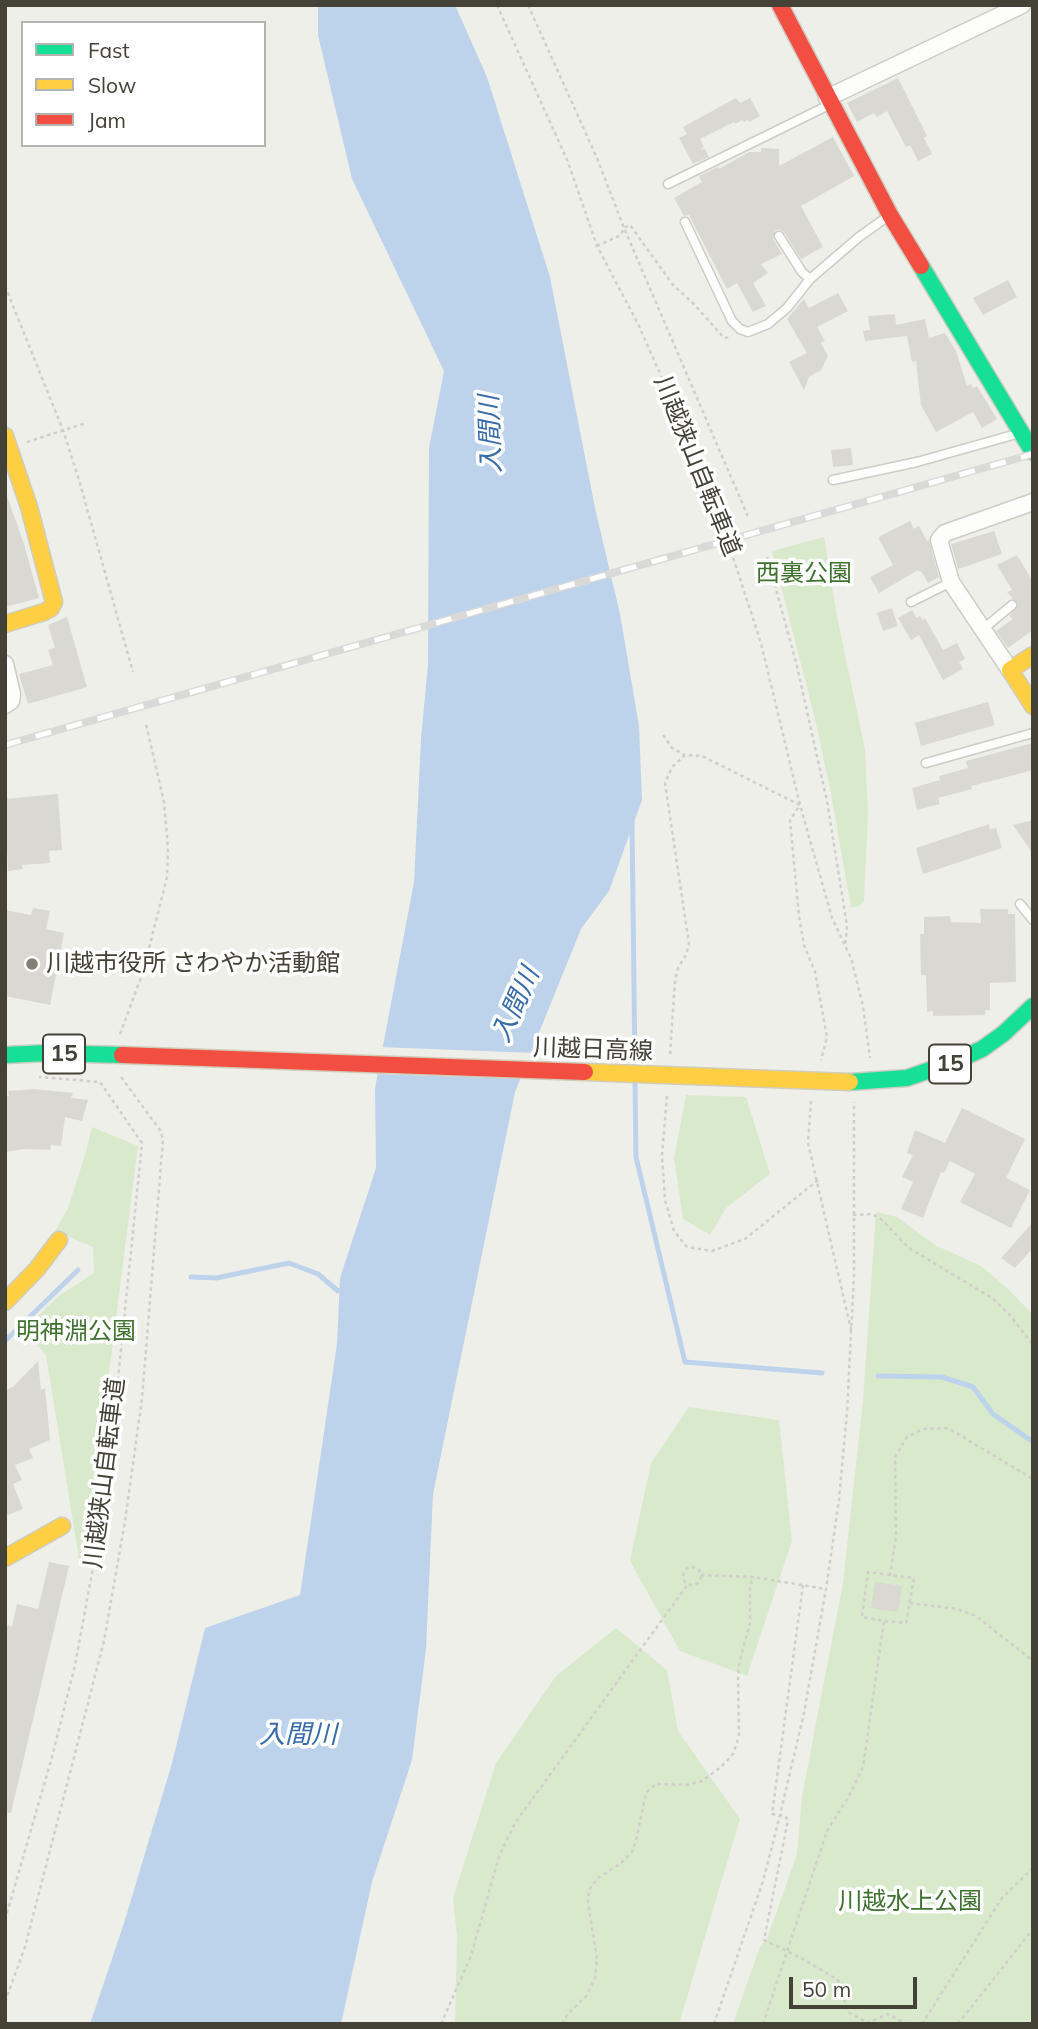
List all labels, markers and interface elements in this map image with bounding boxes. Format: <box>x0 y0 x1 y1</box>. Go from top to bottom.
legend <box>21 21 266 147</box>
text: Fast <box>88 37 130 63</box>
text: Slow <box>88 72 136 98</box>
text: Jam <box>88 107 126 133</box>
street label: 川越狭山自転車道 <box>648 372 746 560</box>
water label: 入間川 <box>474 394 508 474</box>
park label: 西裏公園 <box>756 560 852 588</box>
place label: 川越市役所 さわやか活動館 <box>46 950 340 978</box>
marker: 川越市役所 さわやか活動館 <box>24 956 40 972</box>
water label: 入間川 <box>486 963 546 1047</box>
street label: 川越日高線 <box>533 1034 653 1066</box>
road number: 15 <box>43 1035 85 1074</box>
road number: 15 <box>929 1044 971 1084</box>
park label: 明神淵公園 <box>16 1318 136 1346</box>
street label: 川越狭山自転車道 <box>79 1376 131 1570</box>
water label: 入間川 <box>259 1719 337 1751</box>
park label: 川越水上公園 <box>838 1888 982 1916</box>
scale bar <box>793 1962 921 2006</box>
text: 50 m <box>802 1976 851 2002</box>

